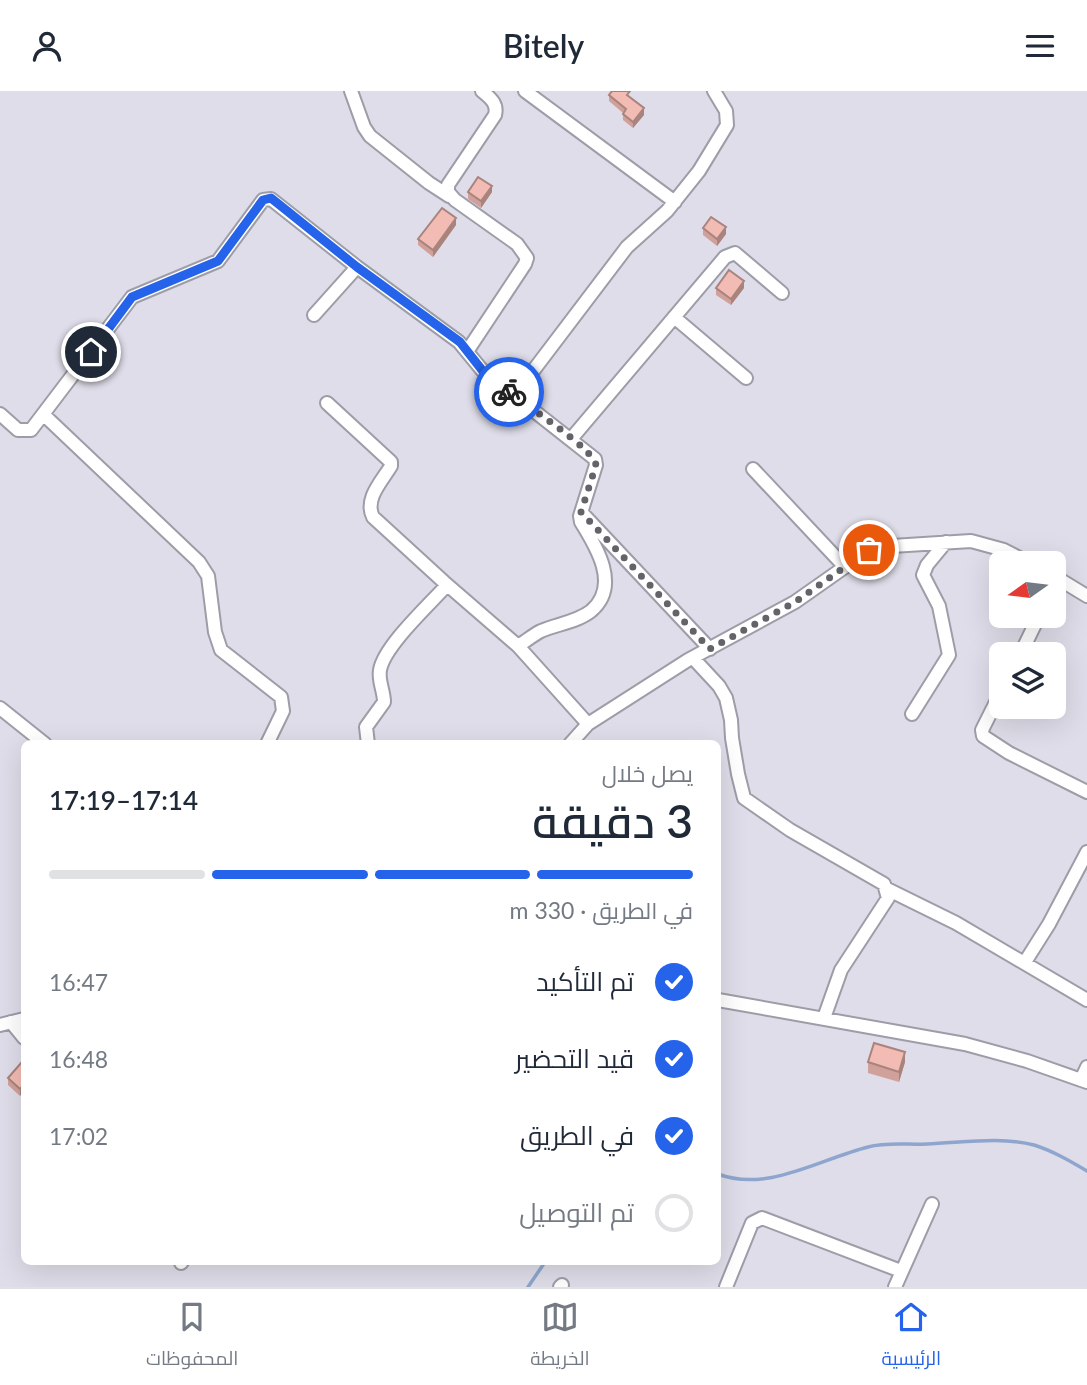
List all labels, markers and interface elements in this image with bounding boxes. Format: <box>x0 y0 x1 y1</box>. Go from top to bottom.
text: Bitely <box>503 26 584 65</box>
icon: person <box>28 27 66 65</box>
icon: menu <box>1021 27 1059 65</box>
pin <box>61 322 121 382</box>
icon: home <box>72 333 110 371</box>
courier <box>474 357 544 427</box>
icon: bike <box>490 373 528 411</box>
pin <box>839 520 899 580</box>
icon: bag <box>850 531 888 569</box>
north arrow <box>989 551 1066 628</box>
map controls <box>989 551 1066 719</box>
button: layers <box>989 642 1066 719</box>
text: يصل خلال <box>602 759 693 787</box>
text: 17:14–17:19 <box>49 784 198 816</box>
text: 3 دقيقة <box>532 793 693 848</box>
text: في الطريق · 330 m <box>510 896 693 924</box>
icon: check <box>655 963 693 1001</box>
text: تم التأكيد <box>536 965 634 997</box>
text: 16:47 <box>49 968 108 996</box>
icon: check <box>655 1040 693 1078</box>
text: قيد التحضير <box>515 1042 634 1074</box>
text: 16:48 <box>49 1045 108 1073</box>
icon: check <box>655 1117 693 1155</box>
text: في الطريق <box>520 1119 634 1151</box>
text: 17:02 <box>49 1122 108 1150</box>
text: تم التوصيل <box>519 1196 634 1228</box>
tab: المحفوظات <box>146 1298 238 1376</box>
tab: الخريطة <box>530 1298 590 1376</box>
tab: الرئيسية <box>881 1298 941 1376</box>

